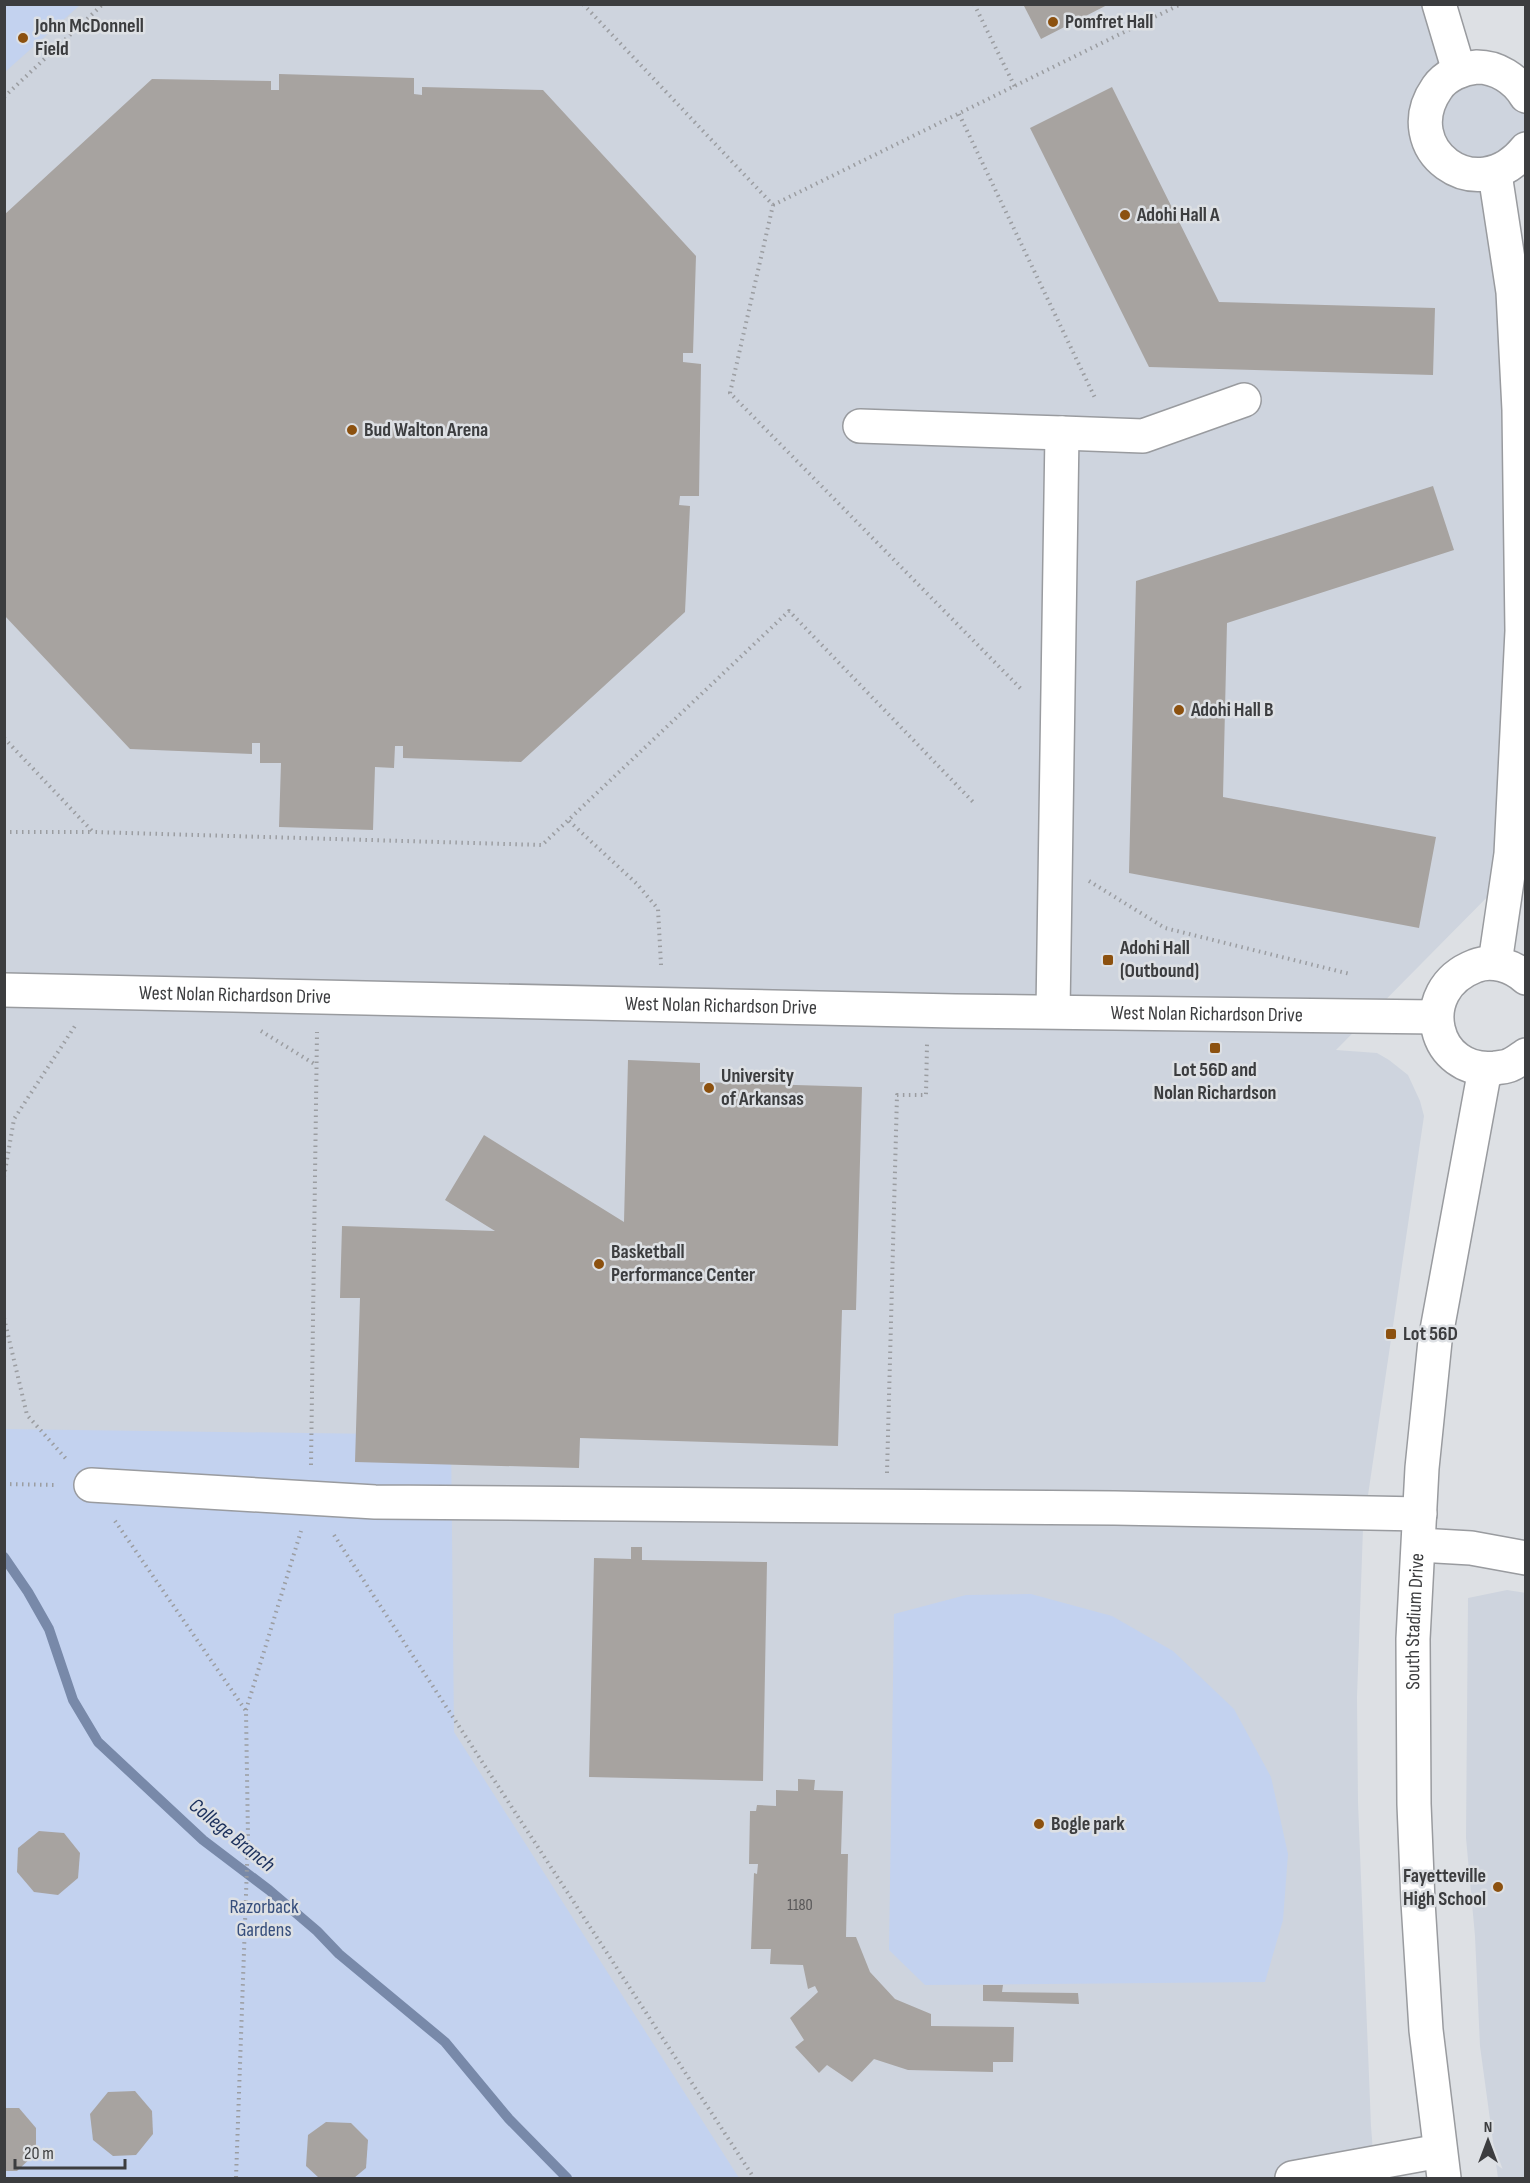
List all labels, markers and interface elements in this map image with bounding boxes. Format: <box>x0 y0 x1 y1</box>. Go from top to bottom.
place label: Pomfret Hall <box>1065 10 1153 34</box>
place label: John McDonnell Field <box>34 14 144 61</box>
marker: Pomfret Hall <box>1046 15 1060 29</box>
marker: John McDonnell Field <box>16 31 30 45</box>
place label: Adohi Hall A <box>1136 203 1220 227</box>
marker: Adohi Hall A <box>1118 208 1132 222</box>
place label: Bud Walton Arena <box>364 418 488 442</box>
marker: Bud Walton Arena <box>345 423 359 437</box>
place label: Adohi Hall B <box>1190 698 1273 722</box>
marker: Adohi Hall B <box>1172 703 1186 717</box>
place label: Adohi Hall (Outbound) <box>1119 936 1199 983</box>
marker: Adohi Hall (Outbound) <box>1101 953 1115 967</box>
street label: West Nolan Richardson Drive <box>139 981 331 1009</box>
street label: West Nolan Richardson Drive <box>625 992 817 1020</box>
street label: West Nolan Richardson Drive <box>1111 1001 1303 1027</box>
marker: Lot 56D and Nolan Richardson <box>1208 1041 1222 1055</box>
place label: Lot 56D and Nolan Richardson <box>1153 1058 1277 1105</box>
place label: University of Arkansas <box>721 1064 804 1111</box>
marker: University of Arkansas <box>702 1081 716 1095</box>
place label: Basketball Performance Center <box>611 1240 755 1287</box>
marker: Basketball Performance Center <box>592 1257 606 1271</box>
place label: Lot 56D <box>1403 1322 1458 1346</box>
marker: Lot 56D <box>1384 1327 1398 1341</box>
street label: South Stadium Drive <box>1401 1552 1430 1690</box>
water label: College Branch <box>184 1793 280 1877</box>
place label: Bogle park <box>1051 1812 1125 1836</box>
marker: Bogle park <box>1032 1817 1046 1831</box>
place label: Fayetteville High School <box>1403 1864 1486 1911</box>
marker: Fayetteville High School <box>1491 1880 1505 1894</box>
park label: Razorback Gardens <box>229 1895 299 1942</box>
house number: 1180 <box>787 1896 813 1915</box>
north arrow <box>1458 2111 1518 2171</box>
text: N <box>1484 2118 1492 2137</box>
scale bar <box>15 2132 124 2170</box>
text: 20 m <box>24 2143 54 2164</box>

